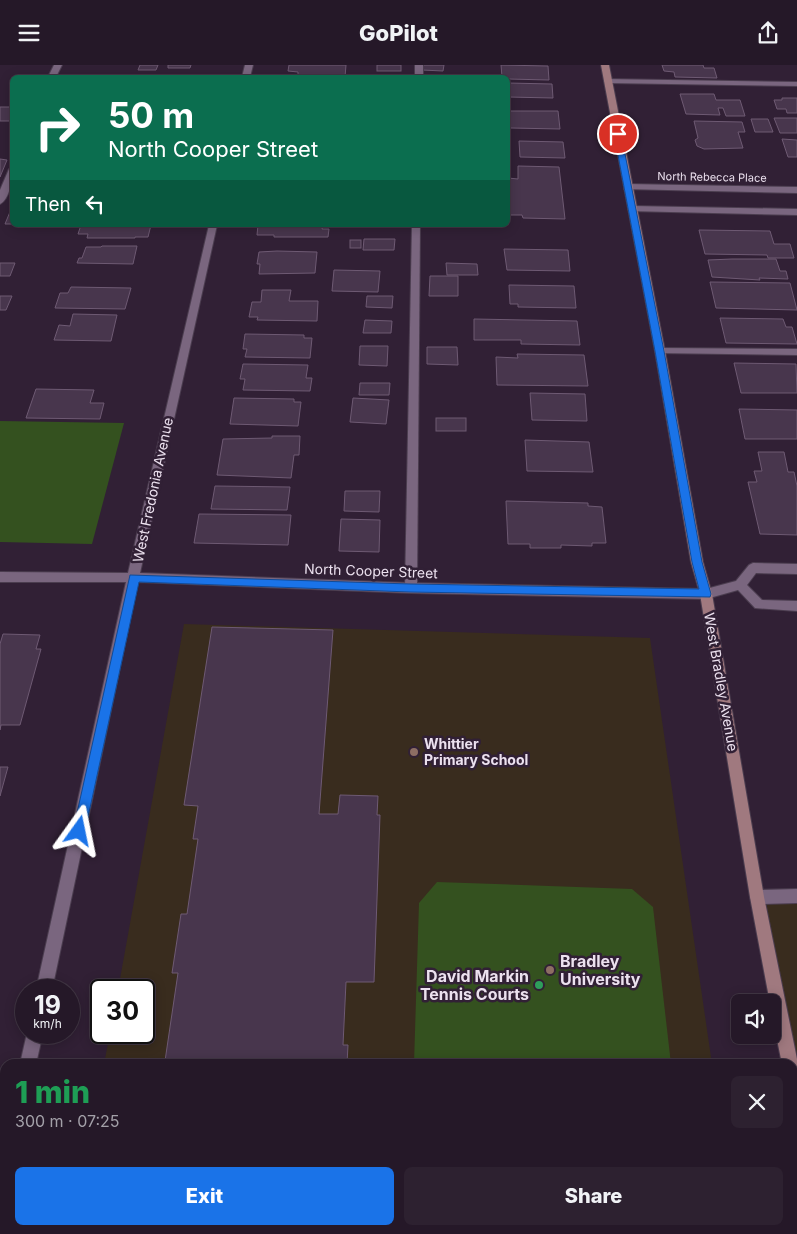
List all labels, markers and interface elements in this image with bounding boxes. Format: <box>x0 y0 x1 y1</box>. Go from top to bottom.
icon: menu <box>15 19 43 47</box>
icon: share <box>754 19 782 47</box>
text: GoPilot <box>359 20 438 46</box>
text: 50 m <box>108 94 194 136</box>
icon: right <box>25 95 90 160</box>
pin <box>597 113 639 155</box>
icon: arrive <box>604 120 632 148</box>
text: North Cooper Street <box>108 136 318 162</box>
street label: North Rebecca Place <box>657 169 767 185</box>
icon: left <box>81 190 109 218</box>
text: Then <box>25 193 71 216</box>
street label: West Fredonia Avenue <box>129 416 176 564</box>
street label: North Cooper Street <box>304 560 439 581</box>
street label: West Bradley Avenue <box>701 611 742 752</box>
place label: Whittier Primary School <box>424 735 528 768</box>
marker: Whittier Primary School <box>408 746 420 758</box>
position arrow <box>52 804 104 856</box>
place label: Bradley University <box>560 951 641 989</box>
marker: Bradley University <box>544 964 556 976</box>
place label: David Markin Tennis Courts <box>420 966 529 1004</box>
speed limit sign: 30 <box>90 979 155 1044</box>
marker: David Markin Tennis Courts <box>533 979 545 991</box>
text: 19 <box>34 990 61 1020</box>
map controls <box>731 994 781 1044</box>
button: sound <box>731 994 781 1044</box>
text: km/h <box>33 1016 62 1031</box>
text: 1 min <box>15 1074 90 1110</box>
button: close <box>731 1076 783 1128</box>
text: 300 m · 07:25 <box>15 1111 120 1131</box>
button: Exit <box>15 1167 394 1225</box>
button: Share <box>404 1167 783 1225</box>

